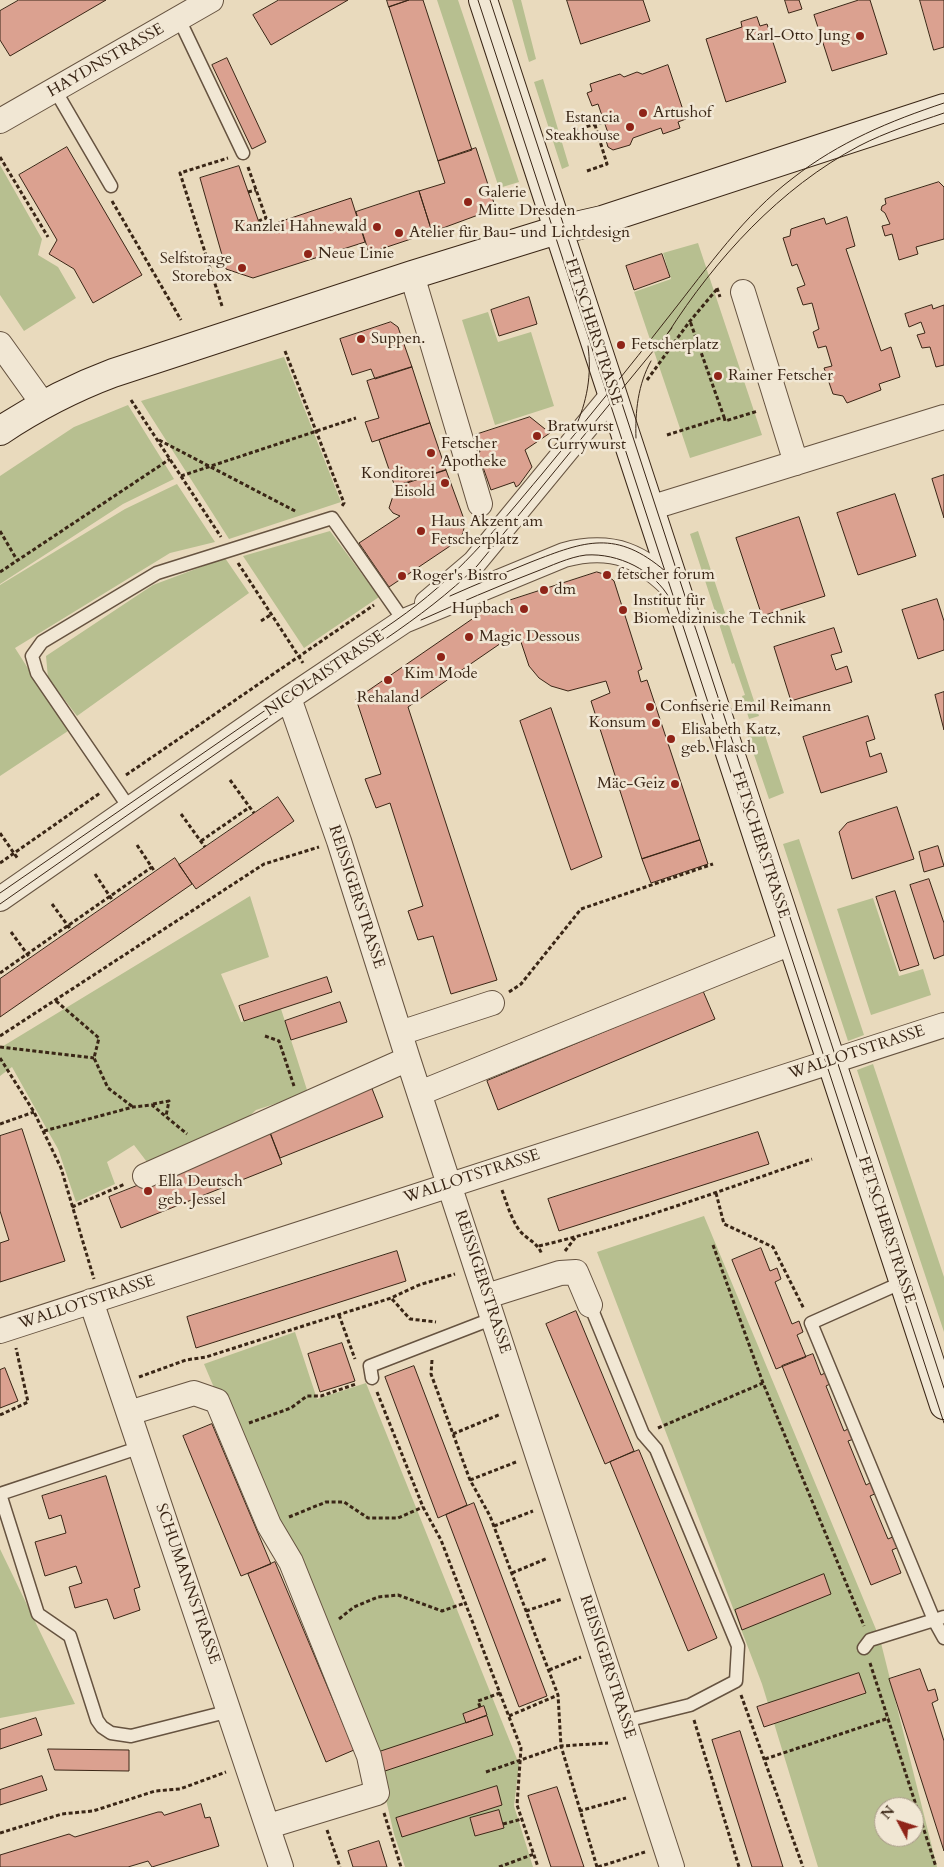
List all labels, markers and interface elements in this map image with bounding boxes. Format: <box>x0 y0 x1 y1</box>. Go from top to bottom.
street label: HAYDNSTRASSE <box>44 20 168 102</box>
place label: Karl-Otto Jung <box>745 26 850 46</box>
marker: Karl-Otto Jung <box>854 30 866 42</box>
place label: Artushof <box>653 103 712 123</box>
marker: Artushof <box>637 107 649 119</box>
place label: Estancia Steakhouse <box>545 108 620 146</box>
marker: Estancia Steakhouse <box>624 121 636 133</box>
place label: Galerie Mitte Dresden <box>478 183 576 221</box>
marker: Galerie Mitte Dresden <box>462 196 474 208</box>
place label: Kanzlei Hahnewald <box>234 217 367 237</box>
marker: Kanzlei Hahnewald <box>371 221 383 233</box>
place label: Atelier für Bau- und Lichtdesign <box>409 223 630 243</box>
marker: Atelier für Bau- und Lichtdesign <box>393 227 405 239</box>
place label: Neue Linie <box>318 244 394 264</box>
marker: Neue Linie <box>302 248 314 260</box>
place label: Selfstorage Storebox <box>160 249 232 287</box>
street label: FETSCHERSTRASSE <box>560 256 626 408</box>
marker: Selfstorage Storebox <box>236 262 248 274</box>
place label: Suppen. <box>371 329 425 349</box>
marker: Suppen. <box>355 333 367 345</box>
place label: Fetscherplatz <box>631 335 719 355</box>
marker: Fetscherplatz <box>615 339 627 351</box>
place label: Rainer Fetscher <box>728 366 833 386</box>
marker: Rainer Fetscher <box>712 370 724 382</box>
place label: Bratwurst Currywurst <box>547 417 626 455</box>
marker: Bratwurst Currywurst <box>531 430 543 442</box>
place label: Fetscher Apotheke <box>441 434 506 472</box>
marker: Fetscher Apotheke <box>425 447 437 459</box>
place label: Konditorei Eisold <box>361 464 435 502</box>
marker: Konditorei Eisold <box>439 477 451 489</box>
place label: Haus Akzent am Fetscherplatz <box>431 512 543 550</box>
marker: Haus Akzent am Fetscherplatz <box>415 525 427 537</box>
place label: fetscher forum <box>617 565 715 585</box>
place label: Roger's Bistro <box>412 566 507 586</box>
marker: fetscher forum <box>601 569 613 581</box>
marker: Roger's Bistro <box>396 570 408 582</box>
place label: dm <box>554 580 576 600</box>
marker: dm <box>538 584 550 596</box>
place label: Institut für Biomedizinische Technik <box>633 591 806 629</box>
place label: Hupbach <box>452 599 514 619</box>
marker: Hupbach <box>518 603 530 615</box>
marker: Institut für Biomedizinische Technik <box>617 604 629 616</box>
street label: NICOLAISTRASSE <box>262 627 388 721</box>
place label: Magic Dessous <box>479 627 580 647</box>
marker: Magic Dessous <box>463 631 475 643</box>
marker: Kim Mode <box>435 651 447 663</box>
place label: Kim Mode <box>404 664 478 684</box>
marker: Rehaland <box>382 674 394 686</box>
place label: Rehaland <box>357 688 419 708</box>
place label: Confiserie Emil Reimann <box>660 697 831 717</box>
marker: Confiserie Emil Reimann <box>644 701 656 713</box>
place label: Konsum <box>589 713 646 733</box>
marker: Konsum <box>650 717 662 729</box>
place label: Elisabeth Katz, geb. Flasch <box>681 720 781 758</box>
marker: Elisabeth Katz, geb. Flasch <box>665 733 677 745</box>
street label: FETSCHERSTRASSE <box>727 769 793 921</box>
place label: Mäc-Geiz <box>597 774 665 794</box>
marker: Mäc-Geiz <box>669 778 681 790</box>
street label: REISSIGERSTRASSE <box>324 823 388 971</box>
street label: WALLOTSTRASSE <box>786 1022 928 1084</box>
street label: WALLOTSTRASSE <box>401 1146 543 1208</box>
street label: FETSCHERSTRASSE <box>853 1154 919 1306</box>
place label: Ella Deutsch geb. Jessel <box>158 1172 243 1210</box>
marker: Ella Deutsch geb. Jessel <box>142 1185 154 1197</box>
street label: REISSIGERSTRASSE <box>450 1208 514 1356</box>
street label: WALLOTSTRASSE <box>16 1272 158 1334</box>
street label: SCHUMANNSTRASSE <box>150 1501 224 1667</box>
street label: REISSIGERSTRASSE <box>575 1593 639 1741</box>
north arrow <box>874 1797 924 1847</box>
text: N <box>877 1802 899 1823</box>

